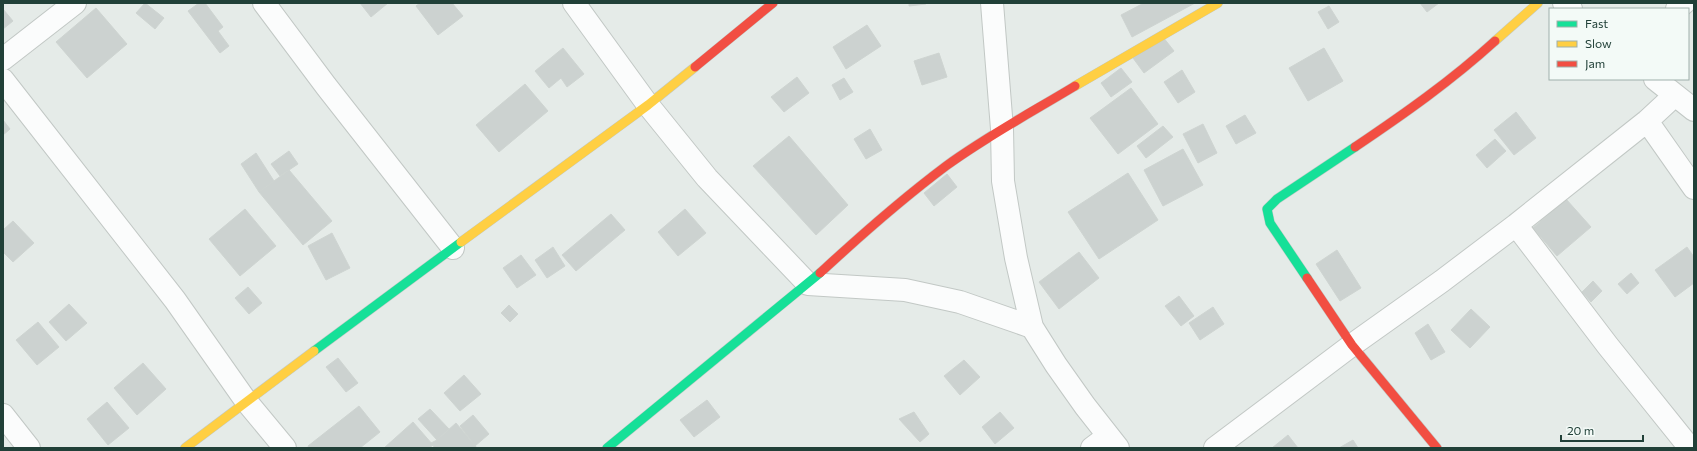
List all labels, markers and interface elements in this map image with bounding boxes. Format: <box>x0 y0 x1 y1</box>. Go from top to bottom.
legend <box>1549 8 1689 80</box>
text: Fast <box>1585 16 1608 30</box>
text: Slow <box>1585 36 1612 50</box>
text: Jam <box>1585 56 1605 71</box>
scale bar <box>1561 417 1643 443</box>
text: 20 m <box>1567 423 1594 437</box>

